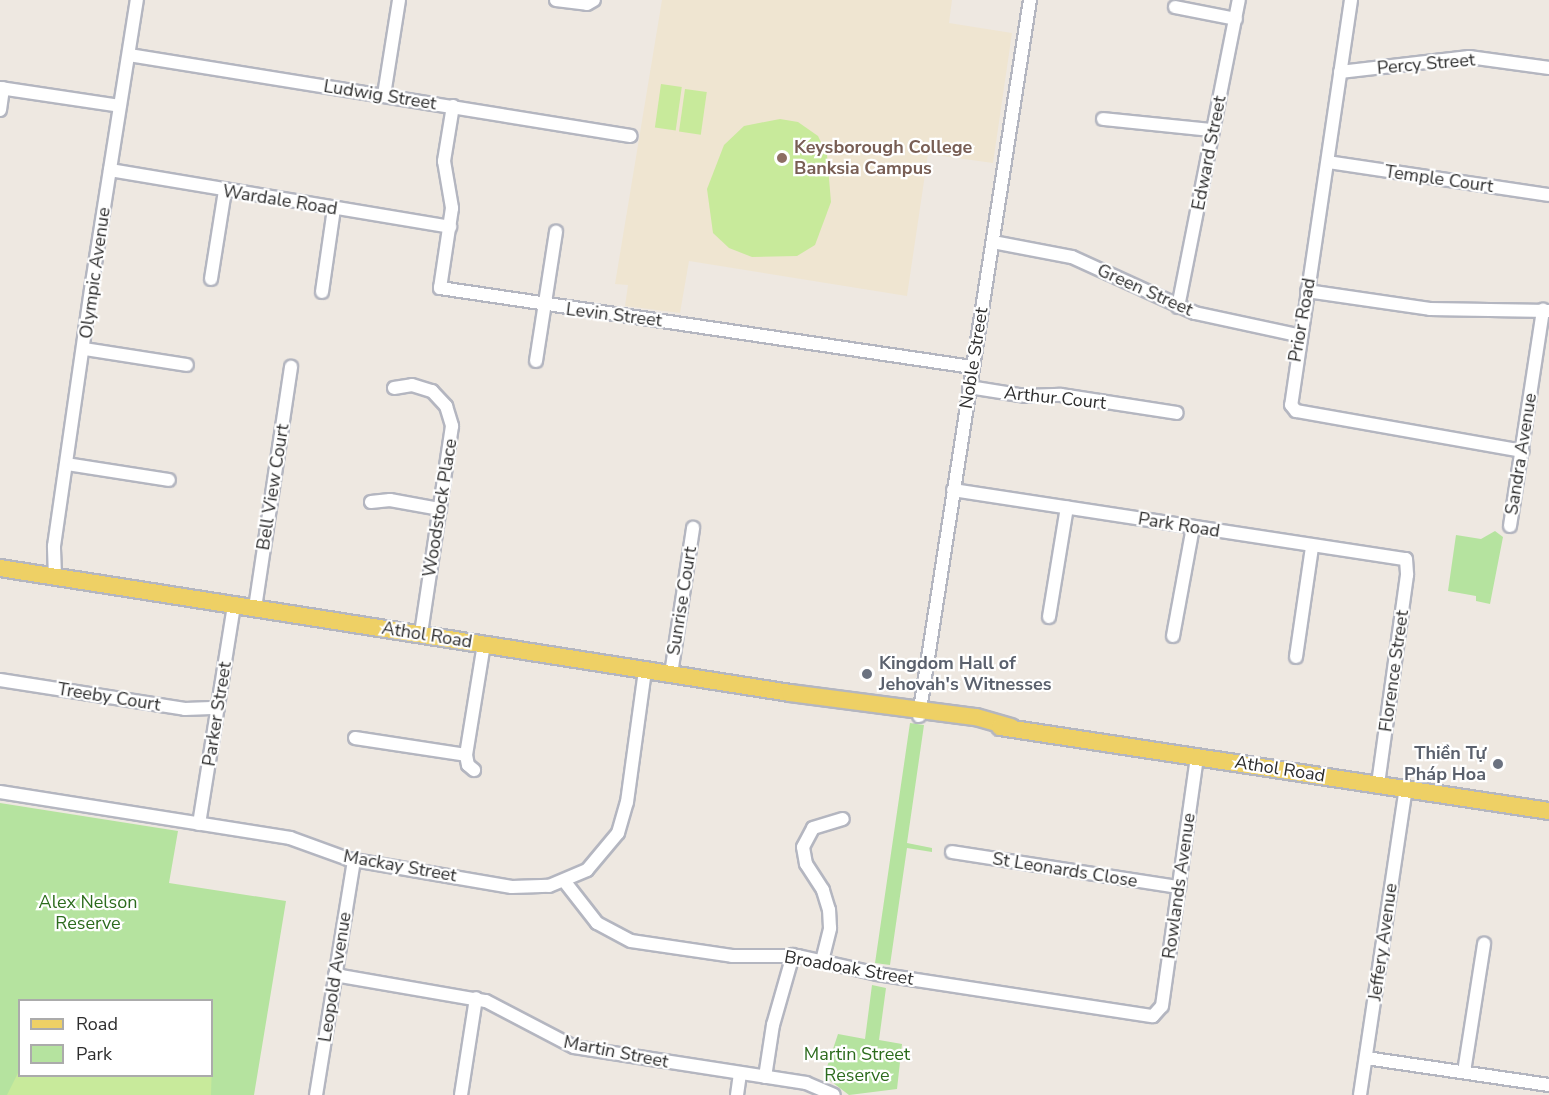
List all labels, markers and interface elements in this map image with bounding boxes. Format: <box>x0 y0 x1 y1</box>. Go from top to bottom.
street label: Percy Street <box>1376 49 1476 79</box>
street label: Ludwig Street <box>322 75 438 115</box>
street label: Edward Street <box>1187 94 1231 212</box>
place label: Keysborough College Banksia Campus <box>794 137 972 180</box>
marker: Keysborough College Banksia Campus <box>775 151 789 165</box>
street label: Temple Court <box>1383 161 1495 197</box>
street label: Wardale Road <box>221 180 339 220</box>
street label: Olympic Avenue <box>75 206 115 340</box>
street label: Green Street <box>1094 259 1196 321</box>
street label: Prior Road <box>1284 276 1320 364</box>
street label: Levin Street <box>565 298 663 332</box>
street label: Noble Street <box>955 306 993 410</box>
street label: Arthur Court <box>1003 382 1107 414</box>
street label: Sandra Avenue <box>1501 392 1541 516</box>
street label: Bell View Court <box>252 422 294 552</box>
street label: Woodstock Place <box>418 437 462 579</box>
street label: Park Road <box>1137 508 1221 542</box>
street label: Sunrise Court <box>663 545 701 657</box>
street label: Florence Street <box>1375 609 1413 733</box>
street label: Athol Road <box>380 617 474 653</box>
place label: Kingdom Hall of Jehovah's Witnesses <box>879 653 1051 696</box>
street label: Parker Street <box>198 660 236 768</box>
marker: Kingdom Hall of Jehovah's Witnesses <box>860 667 874 681</box>
street label: Treeby Court <box>56 678 162 716</box>
place label: Thiền Tự Pháp Hoa <box>1404 743 1486 786</box>
street label: Athol Road <box>1233 751 1327 787</box>
marker: Thiền Tự Pháp Hoa <box>1491 757 1505 771</box>
street label: Rowlands Avenue <box>1158 812 1200 960</box>
street label: Mackay Street <box>342 845 458 887</box>
street label: St Leonards Close <box>991 848 1139 892</box>
street label: Jeffery Avenue <box>1364 882 1402 1002</box>
park label: Alex Nelson Reserve <box>39 892 137 934</box>
street label: Leopold Avenue <box>314 910 356 1044</box>
street label: Broadoak Street <box>783 946 915 990</box>
legend <box>18 999 213 1077</box>
text: Road <box>76 1012 118 1036</box>
street label: Martin Street <box>562 1031 670 1073</box>
text: Park <box>76 1042 112 1066</box>
park label: Martin Street Reserve <box>804 1044 910 1086</box>

